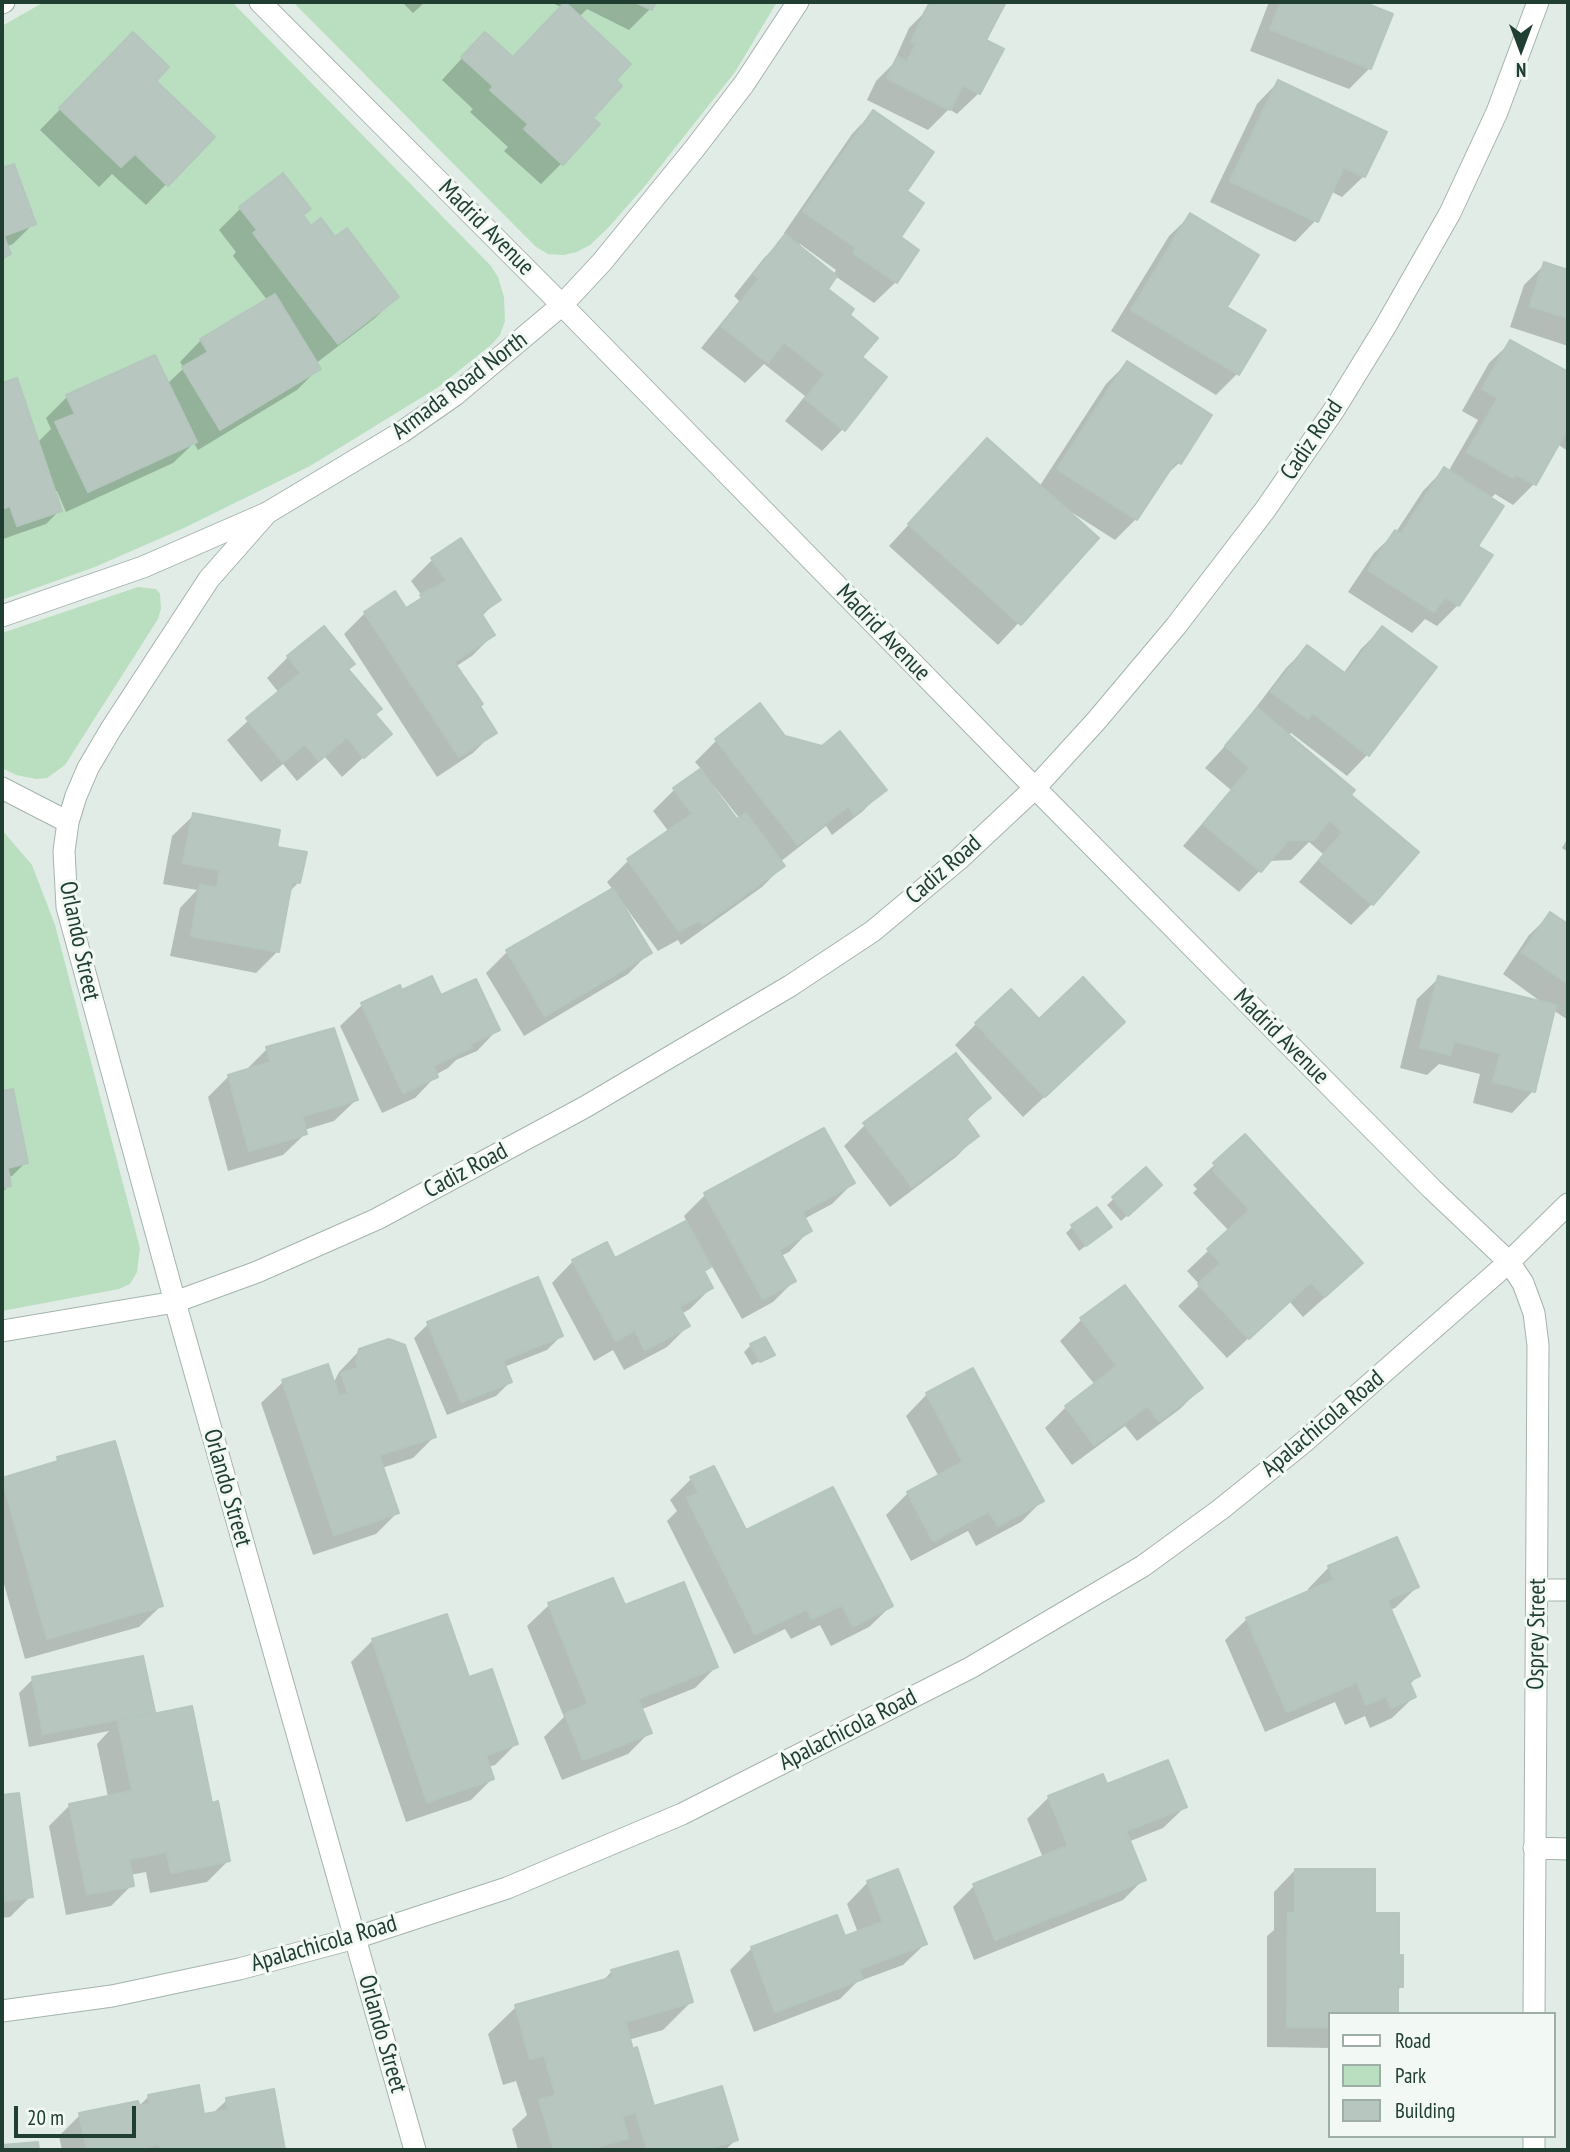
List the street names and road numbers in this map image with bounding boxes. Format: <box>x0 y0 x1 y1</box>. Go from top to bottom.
street label: Madrid Avenue <box>432 174 540 282</box>
street label: Armada Road North <box>387 326 533 446</box>
street label: Cadiz Road <box>1275 394 1349 486</box>
street label: Madrid Avenue <box>830 579 936 687</box>
street label: Cadiz Road <box>900 829 988 911</box>
street label: Orlando Street <box>52 879 106 1003</box>
street label: Madrid Avenue <box>1227 983 1335 1091</box>
street label: Cadiz Road <box>419 1137 513 1205</box>
street label: Apalachicola Road <box>1256 1365 1390 1483</box>
street label: Orlando Street <box>196 1426 258 1550</box>
street label: Osprey Street <box>1522 1578 1552 1690</box>
street label: Apalachicola Road <box>774 1683 922 1777</box>
street label: Apalachicola Road <box>248 1909 400 1979</box>
street label: Orlando Street <box>351 1972 413 2096</box>

